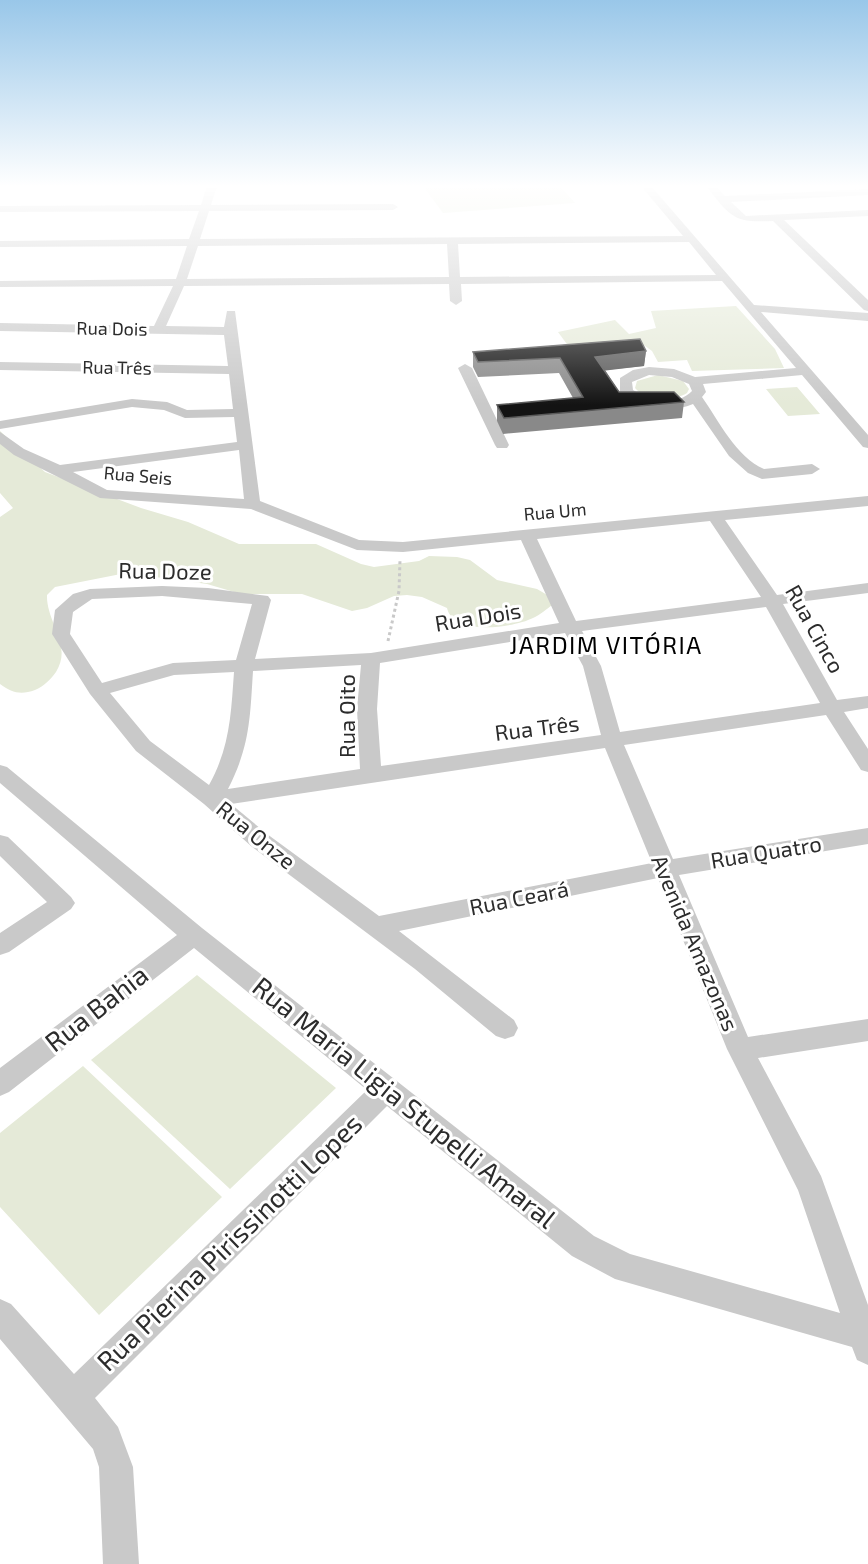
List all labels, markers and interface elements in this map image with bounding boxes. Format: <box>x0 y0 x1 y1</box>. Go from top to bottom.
street label: Rua Dois <box>76 316 148 340</box>
street label: Rua Três <box>82 355 152 379</box>
street label: Rua Seis <box>103 461 173 489</box>
street label: Rua Um <box>523 497 587 525</box>
street label: Rua Doze <box>118 556 212 584</box>
street label: Rua Cinco <box>781 580 851 677</box>
street label: Rua Dois <box>433 596 523 636</box>
district label: JARDIM VITÓRIA <box>509 630 703 659</box>
street label: Rua Oito <box>333 674 359 758</box>
street label: Rua Três <box>493 709 581 745</box>
street label: Rua Onze <box>212 795 301 874</box>
street label: Rua Quatro <box>709 829 823 874</box>
street label: Avenida Amazonas <box>647 851 745 1035</box>
street label: Rua Ceará <box>467 875 571 919</box>
street label: Rua Bahia <box>38 957 154 1057</box>
street label: Rua Maria Ligia Stupelli Amaral <box>247 969 563 1234</box>
street label: Rua Pierina Pirissinotti Lopes <box>90 1107 368 1377</box>

